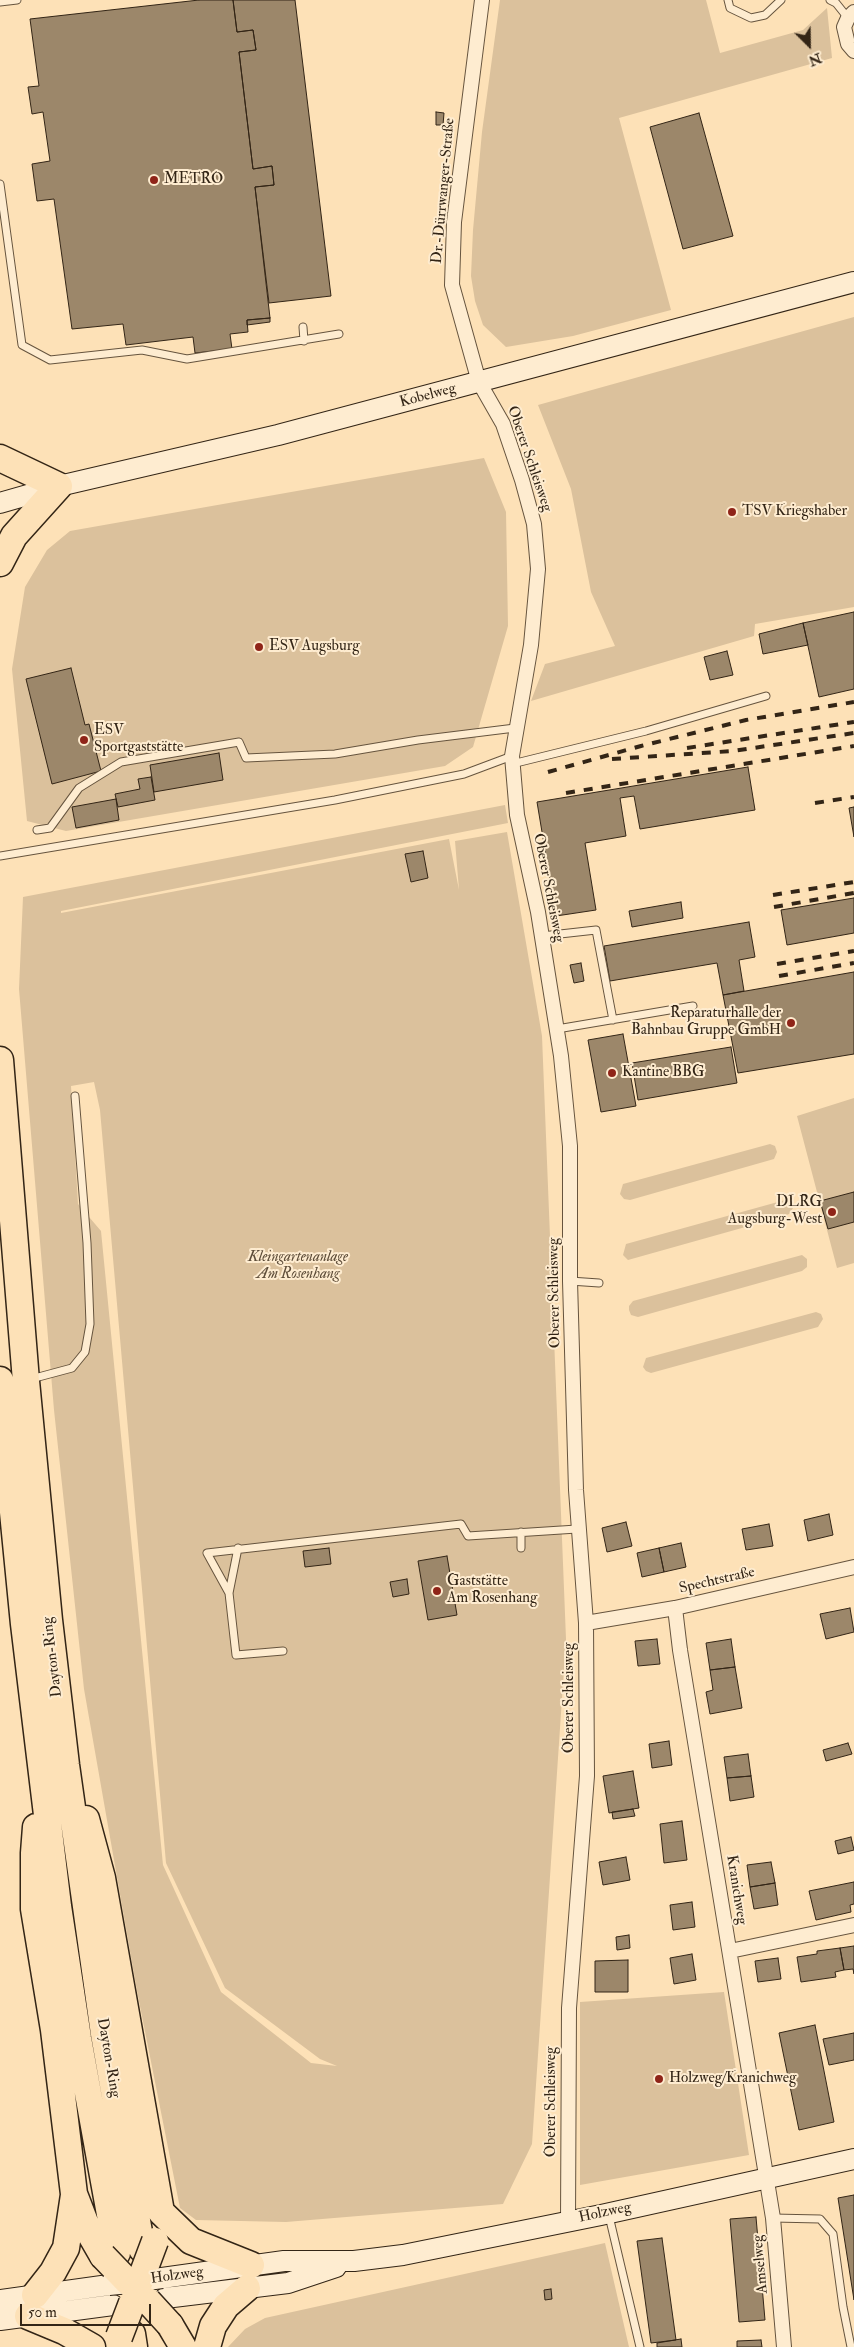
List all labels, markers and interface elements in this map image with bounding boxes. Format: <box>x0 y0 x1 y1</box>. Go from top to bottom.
north arrow <box>784 20 834 70</box>
text: N <box>806 49 824 70</box>
street label: Dr.-Dürrwanger-Straße <box>429 117 459 265</box>
place label: METRO <box>164 171 223 189</box>
marker: METRO <box>148 174 160 186</box>
street label: Kobelweg <box>398 380 458 412</box>
street label: Oberer Schleisweg <box>502 404 556 514</box>
place label: TSV Kriegshaber <box>742 503 847 521</box>
marker: TSV Kriegshaber <box>726 506 738 518</box>
place label: ESV Augsburg <box>269 638 360 656</box>
marker: ESV Augsburg <box>253 641 265 653</box>
place label: ESV Sportgaststätte <box>94 722 183 757</box>
marker: ESV Sportgaststätte <box>78 734 90 746</box>
street label: Oberer Schleisweg <box>529 832 567 944</box>
place label: Reparaturhalle der Bahnbau Gruppe GmbH <box>631 1005 781 1040</box>
marker: Reparaturhalle der Bahnbau Gruppe GmbH <box>785 1017 797 1029</box>
place label: Kantine BBG <box>622 1064 704 1082</box>
marker: Kantine BBG <box>606 1067 618 1079</box>
place label: DLRG Augsburg-West <box>728 1194 822 1229</box>
marker: DLRG Augsburg-West <box>826 1206 838 1218</box>
street label: Oberer Schleisweg <box>545 1238 565 1348</box>
park label: Kleingartenanlage Am Rosenhang <box>248 1249 348 1284</box>
street label: Spechtstraße <box>677 1564 757 1598</box>
place label: Gaststätte Am Rosenhang <box>447 1573 537 1608</box>
marker: Gaststätte Am Rosenhang <box>431 1585 443 1597</box>
street label: Dayton-Ring <box>39 1616 67 1698</box>
street label: Oberer Schleisweg <box>561 1643 579 1753</box>
street label: Kranichweg <box>722 1854 750 1926</box>
street label: Dayton-Ring <box>92 2017 124 2099</box>
street label: Oberer Schleisweg <box>543 2047 561 2157</box>
place label: Holzweg/Kranichweg <box>669 2070 796 2088</box>
marker: Holzweg/Kranichweg <box>653 2073 665 2085</box>
street label: Holzweg <box>577 2199 633 2227</box>
street label: Amselweg <box>749 2234 773 2294</box>
street label: Holzweg <box>149 2263 205 2289</box>
scale bar <box>22 2294 154 2326</box>
text: 50 m <box>28 2303 57 2322</box>

